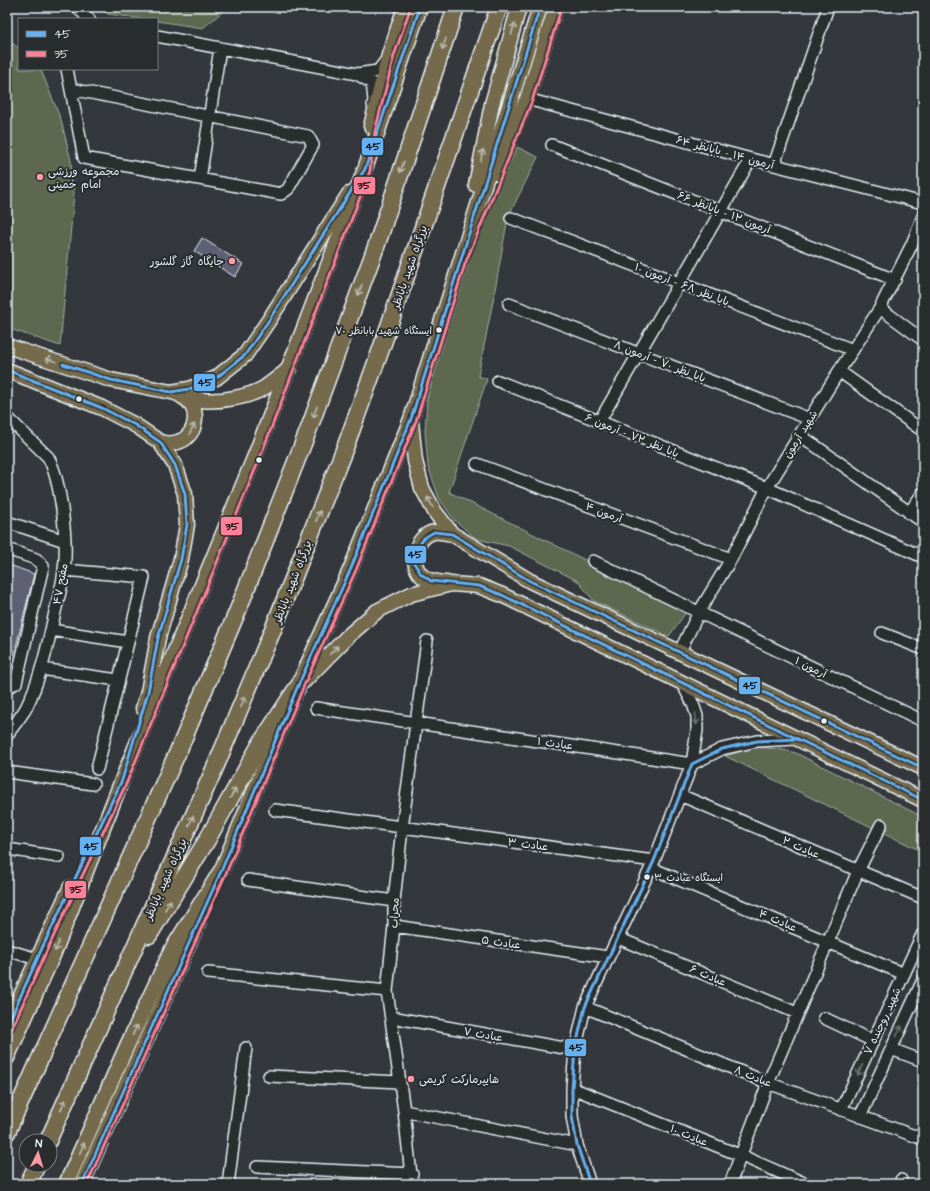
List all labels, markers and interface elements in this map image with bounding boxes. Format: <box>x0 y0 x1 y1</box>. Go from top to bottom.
legend <box>18 18 158 70</box>
one-way arrow <box>510 23 517 36</box>
text: 45 <box>54 26 71 43</box>
one-way arrow <box>439 38 447 50</box>
text: 35 <box>54 46 69 63</box>
street label: آرمون ۱۴ - بابانظر ۶۴ <box>674 132 777 173</box>
line badge: 45 <box>361 137 384 156</box>
text: 45 <box>365 139 381 154</box>
one-way arrow <box>478 149 486 162</box>
one-way arrow <box>398 161 405 174</box>
place label: مجموعه ورزشی امام خمینی <box>48 164 119 193</box>
marker: مجموعه ورزشی امام خمینی <box>35 172 45 182</box>
line badge: 35 <box>353 176 376 195</box>
text: 35 <box>356 178 371 193</box>
street label: آرمون ۱۲ - بابانظر ۶۶ <box>675 188 774 238</box>
street label: بزرگراه شهید بابانظر <box>388 223 431 312</box>
place label: جایگاه گاز گلشور <box>149 254 224 269</box>
marker: جایگاه گاز گلشور <box>227 256 237 266</box>
street label: بابا نظر ۶۸ - آرمون ۱۰ <box>632 259 731 309</box>
one-way arrow <box>355 283 363 295</box>
place label: ایستگاه شهید بابانظر ۷۰ <box>335 324 432 338</box>
marker: ایستگاه شهید بابانظر ۷۰ <box>434 325 444 335</box>
street label: بابا نظر ۷۰ - آرمون ۸ <box>612 337 708 386</box>
one-way arrow <box>45 356 58 363</box>
line badge: 45 <box>193 373 216 392</box>
text: 45 <box>197 375 213 390</box>
unlabelled marker <box>74 394 84 404</box>
one-way arrow <box>310 405 318 417</box>
street label: شهید آرمون <box>780 407 821 461</box>
street label: بابا نظر ۷۲ - آرمون ۶ <box>583 410 681 461</box>
one-way arrow <box>189 423 196 435</box>
unlabelled marker <box>254 455 264 465</box>
one-way arrow <box>426 496 433 508</box>
street label: آرمون ۴ <box>583 499 626 527</box>
one-way arrow <box>314 511 322 523</box>
line badge: 35 <box>220 516 243 536</box>
text: 35 <box>224 519 239 534</box>
street label: بزرگراه شهید بابانظر <box>269 538 315 627</box>
line badge: 45 <box>404 545 427 564</box>
text: 45 <box>407 547 423 562</box>
street label: مفتح ۴۷ <box>49 562 72 606</box>
one-way arrow <box>329 645 339 655</box>
street label: آرمون ۱ <box>792 653 831 682</box>
line badge: 45 <box>738 676 761 695</box>
text: 45 <box>742 678 758 693</box>
one-way arrow <box>240 696 247 708</box>
one-way arrow <box>693 712 700 725</box>
unlabelled marker <box>819 716 829 726</box>
street label: عبادت ۱ <box>536 734 574 753</box>
one-way arrow <box>230 787 237 799</box>
one-way arrow <box>188 815 195 827</box>
street label: عبادت ۲ <box>780 833 822 862</box>
street label: عبادت ۳ <box>507 835 549 854</box>
line badge: 45 <box>79 836 102 856</box>
street label: بزرگراه شهید بابانظر <box>140 836 190 923</box>
text: 45 <box>83 839 99 854</box>
place label: ایستگاه عبادت ۳ <box>654 871 723 885</box>
marker: ایستگاه عبادت ۳ <box>642 872 652 882</box>
line badge: 35 <box>64 880 87 899</box>
text: 35 <box>68 882 83 897</box>
street label: محراب <box>386 897 403 929</box>
one-way arrow <box>164 899 172 911</box>
street label: عبادت ۴ <box>757 906 799 935</box>
street label: عبادت ۵ <box>480 932 521 953</box>
one-way arrow <box>52 940 60 952</box>
street label: عبادت ۶ <box>687 961 728 990</box>
street label: شهید روحنده ۷ <box>860 985 905 1057</box>
one-way arrow <box>132 1024 139 1036</box>
street label: عبادت ۷ <box>462 1024 504 1045</box>
one-way arrow <box>896 1025 904 1037</box>
line badge: 45 <box>564 1038 587 1057</box>
text: 45 <box>568 1040 584 1055</box>
street label: عبادت ۸ <box>732 1062 774 1091</box>
one-way arrow <box>856 1064 863 1076</box>
place label: هایپرمارکت کریمی <box>419 1072 499 1087</box>
marker: هایپرمارکت کریمی <box>406 1074 416 1084</box>
one-way arrow <box>60 1100 68 1112</box>
street label: عبادت ۱۰ <box>668 1121 710 1150</box>
north arrow <box>18 1133 58 1173</box>
text: N <box>35 1136 43 1151</box>
one-way arrow <box>79 1143 86 1155</box>

